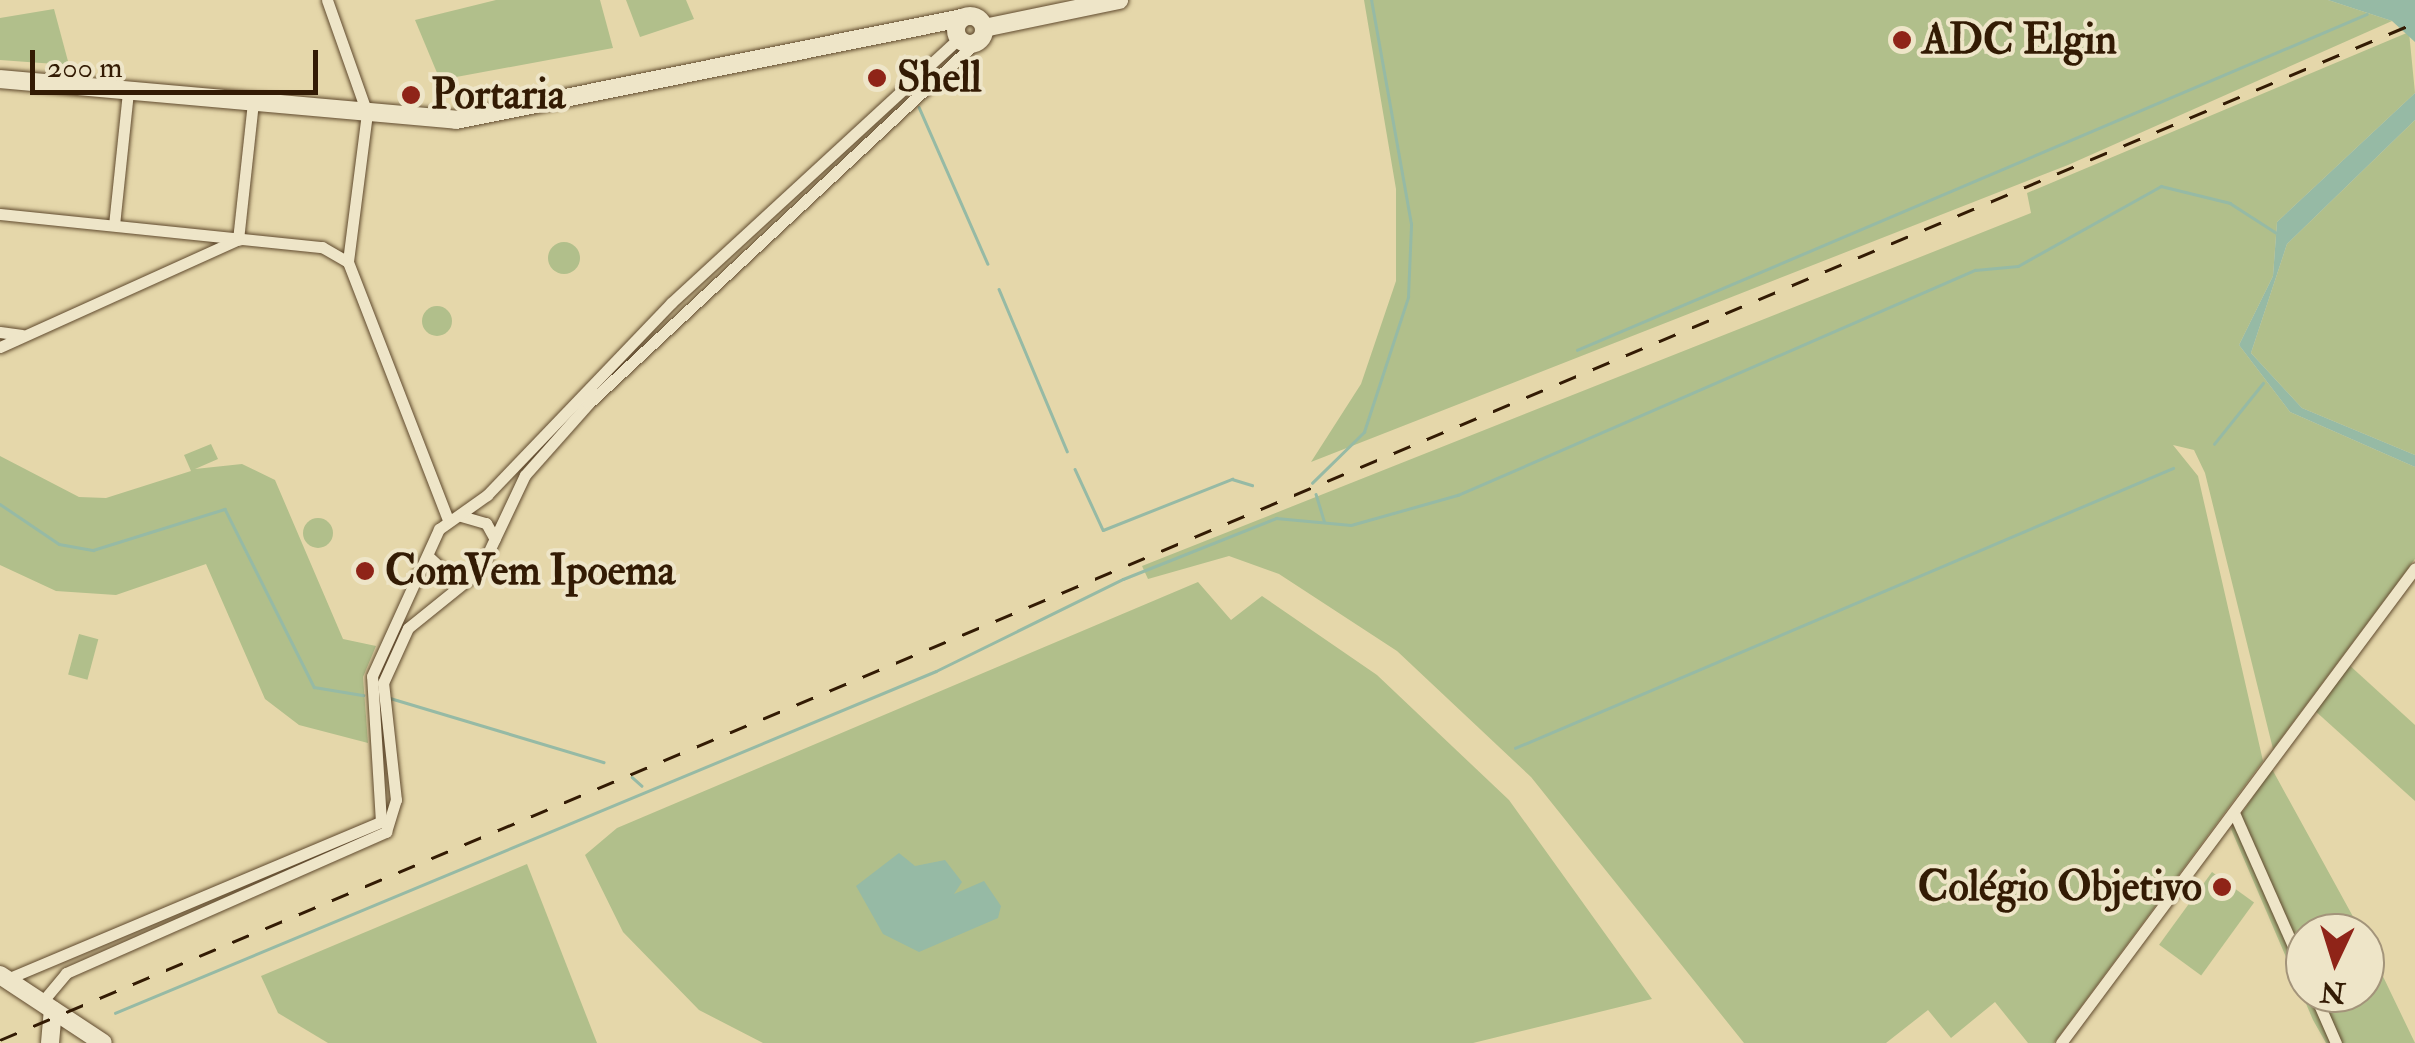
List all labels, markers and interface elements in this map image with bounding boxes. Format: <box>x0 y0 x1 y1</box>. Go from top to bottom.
place label: ADC Elgin <box>1922 15 2117 65</box>
marker: ADC Elgin <box>1891 29 1913 51</box>
scale bar <box>35 30 322 92</box>
text: 200 m <box>47 49 123 86</box>
place label: Shell <box>897 53 981 103</box>
marker: Shell <box>866 67 888 89</box>
place label: Portaria <box>431 70 565 120</box>
marker: Portaria <box>400 84 422 106</box>
place label: ComVem Ipoema <box>385 546 675 596</box>
marker: ComVem Ipoema <box>354 560 376 582</box>
place label: Colégio Objetivo <box>1918 862 2202 912</box>
marker: Colégio Objetivo <box>2211 876 2233 898</box>
north arrow <box>2285 913 2385 1013</box>
text: N <box>2319 973 2347 1010</box>

